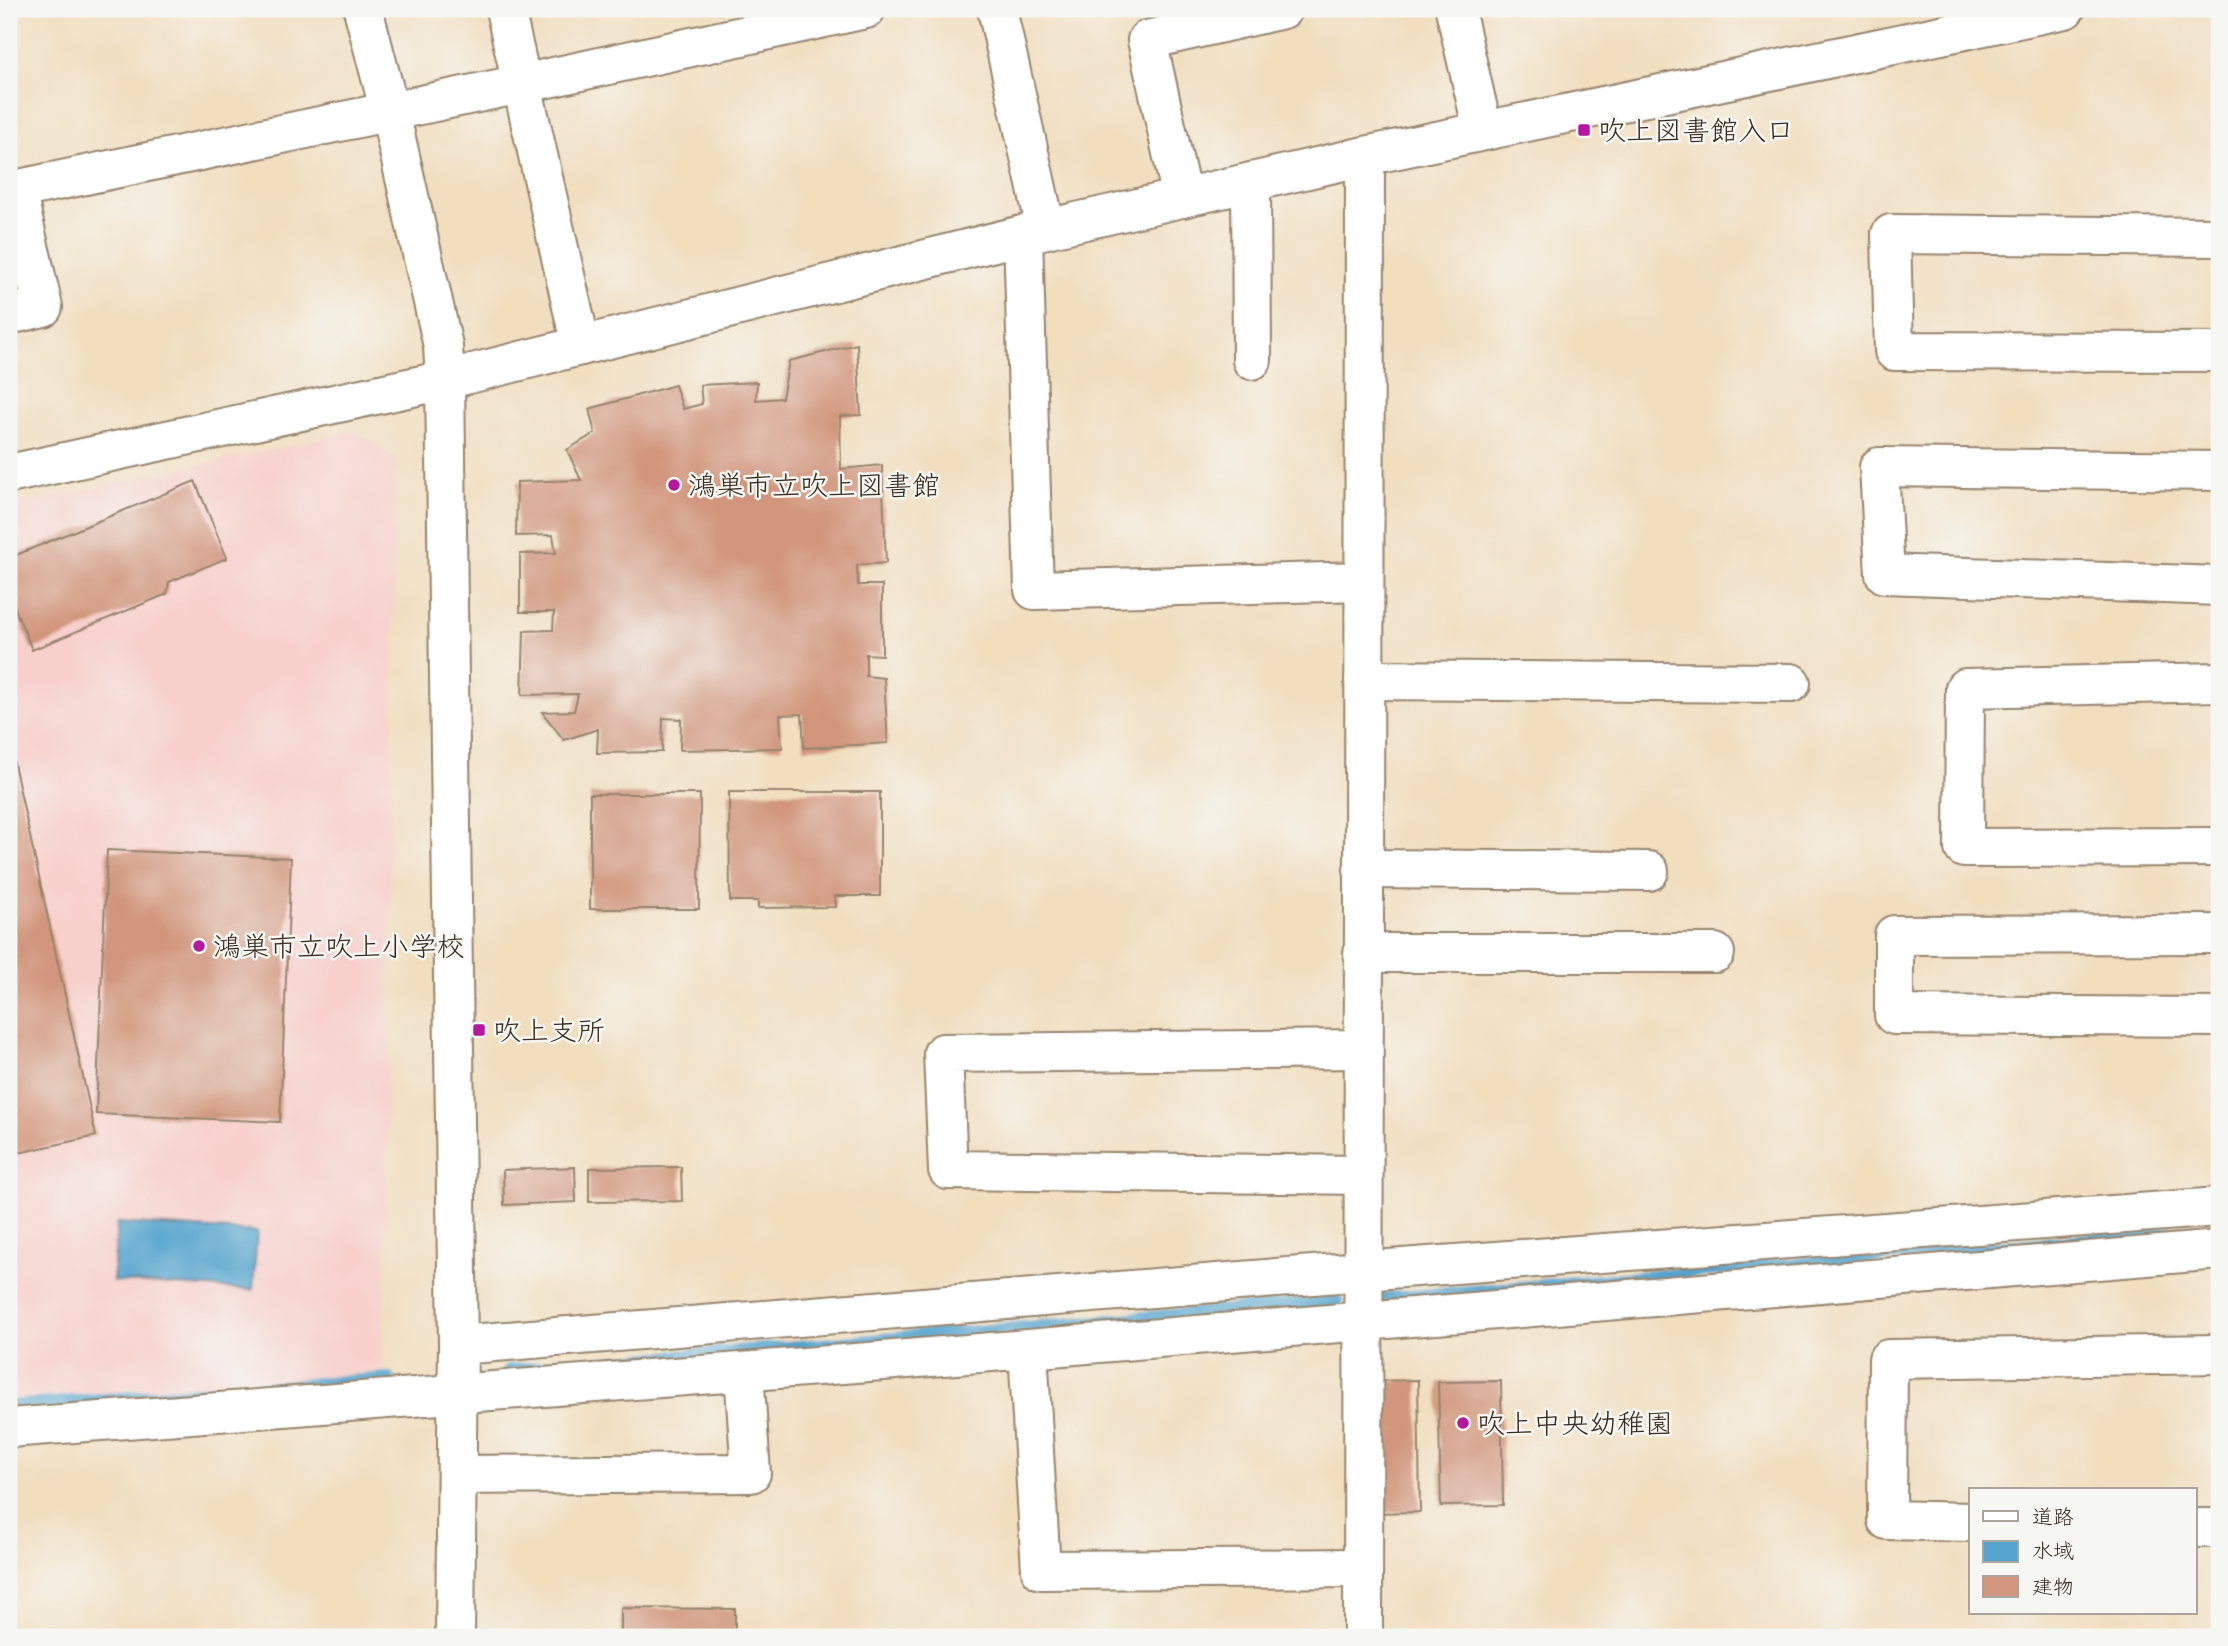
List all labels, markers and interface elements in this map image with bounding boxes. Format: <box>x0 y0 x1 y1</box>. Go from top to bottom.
place label: 吹上図書館入口 <box>1598 113 1794 148</box>
marker: 吹上図書館入口 <box>1576 122 1592 138</box>
place label: 鴻巣市立吹上図書館 <box>688 468 940 503</box>
marker: 鴻巣市立吹上図書館 <box>666 477 682 493</box>
place label: 鴻巣市立吹上小学校 <box>213 929 465 964</box>
marker: 鴻巣市立吹上小学校 <box>191 938 207 954</box>
place label: 吹上支所 <box>493 1013 605 1048</box>
marker: 吹上支所 <box>471 1022 487 1038</box>
place label: 吹上中央幼稚園 <box>1477 1406 1673 1441</box>
marker: 吹上中央幼稚園 <box>1455 1415 1471 1431</box>
legend <box>1969 1488 2196 1614</box>
text: 道路 <box>2032 1504 2074 1530</box>
text: 水域 <box>2032 1538 2074 1564</box>
text: 建物 <box>2032 1574 2074 1600</box>

